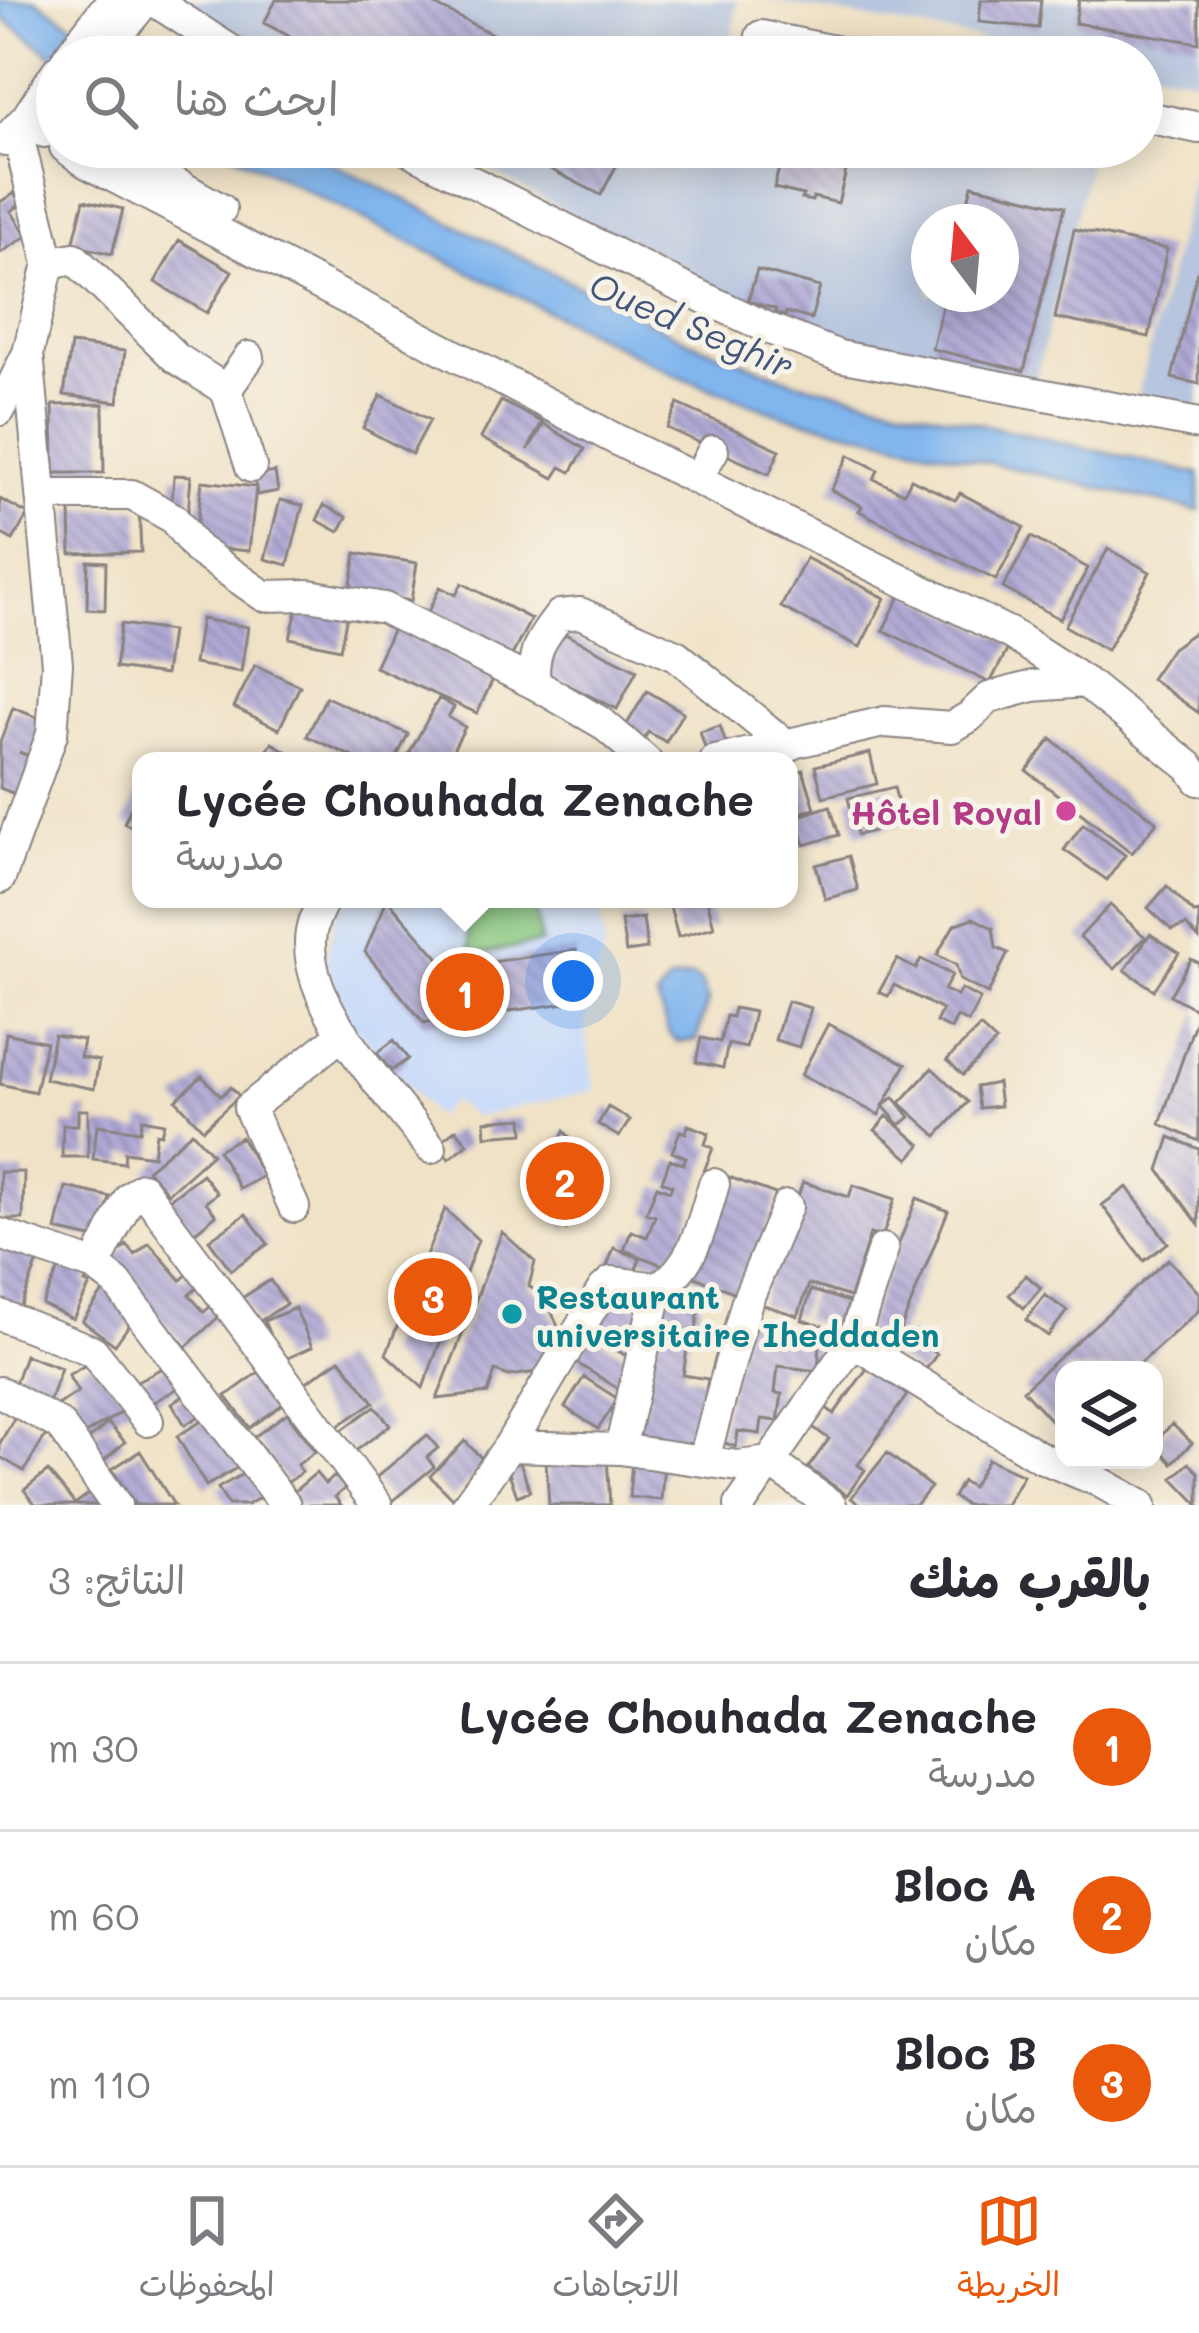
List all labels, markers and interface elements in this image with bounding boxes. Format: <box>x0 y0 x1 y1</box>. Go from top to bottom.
search box <box>36 36 1163 168</box>
text: ابحث هنا <box>174 68 339 126</box>
icon: search <box>78 69 144 135</box>
north arrow <box>911 204 1019 312</box>
water label: Oued Seghir <box>583 260 801 388</box>
popup <box>132 752 798 908</box>
text: Lycée Chouhada Zenache <box>176 769 754 827</box>
place label: Hôtel Royal <box>850 790 1042 834</box>
marker: Hôtel Royal <box>1053 798 1079 824</box>
text: مدرسة <box>176 829 285 880</box>
pin: 1 <box>426 947 504 1037</box>
your location <box>543 951 603 1011</box>
pin: 2 <box>526 1136 604 1226</box>
pin: 3 <box>394 1252 472 1342</box>
place label: Restaurant universitaire Iheddaden <box>536 1274 940 1355</box>
marker: Restaurant universitaire Iheddaden <box>499 1301 525 1327</box>
map controls <box>1055 1361 1163 1469</box>
button: layers <box>1055 1361 1163 1469</box>
text: بالقرب منك <box>909 1543 1151 1610</box>
text: النتائج: 3 <box>48 1553 185 1604</box>
text: Lycée Chouhada Zenache <box>459 1686 1037 1744</box>
text: 30 m <box>48 1721 139 1772</box>
text: 1 <box>1103 1721 1121 1772</box>
text: مدرسة <box>928 1746 1037 1797</box>
text: Bloc A <box>893 1854 1037 1912</box>
text: 60 m <box>48 1889 139 1940</box>
text: 2 <box>1101 1889 1123 1940</box>
text: مكان <box>965 1914 1037 1965</box>
text: Bloc B <box>894 2022 1037 2080</box>
text: 110 m <box>48 2057 151 2108</box>
text: 3 <box>1100 2057 1124 2108</box>
text: مكان <box>965 2082 1037 2133</box>
tab: المحفوظات <box>139 2188 275 2314</box>
tab: الاتجاهات <box>552 2188 680 2314</box>
tab: الخريطة <box>957 2188 1060 2314</box>

